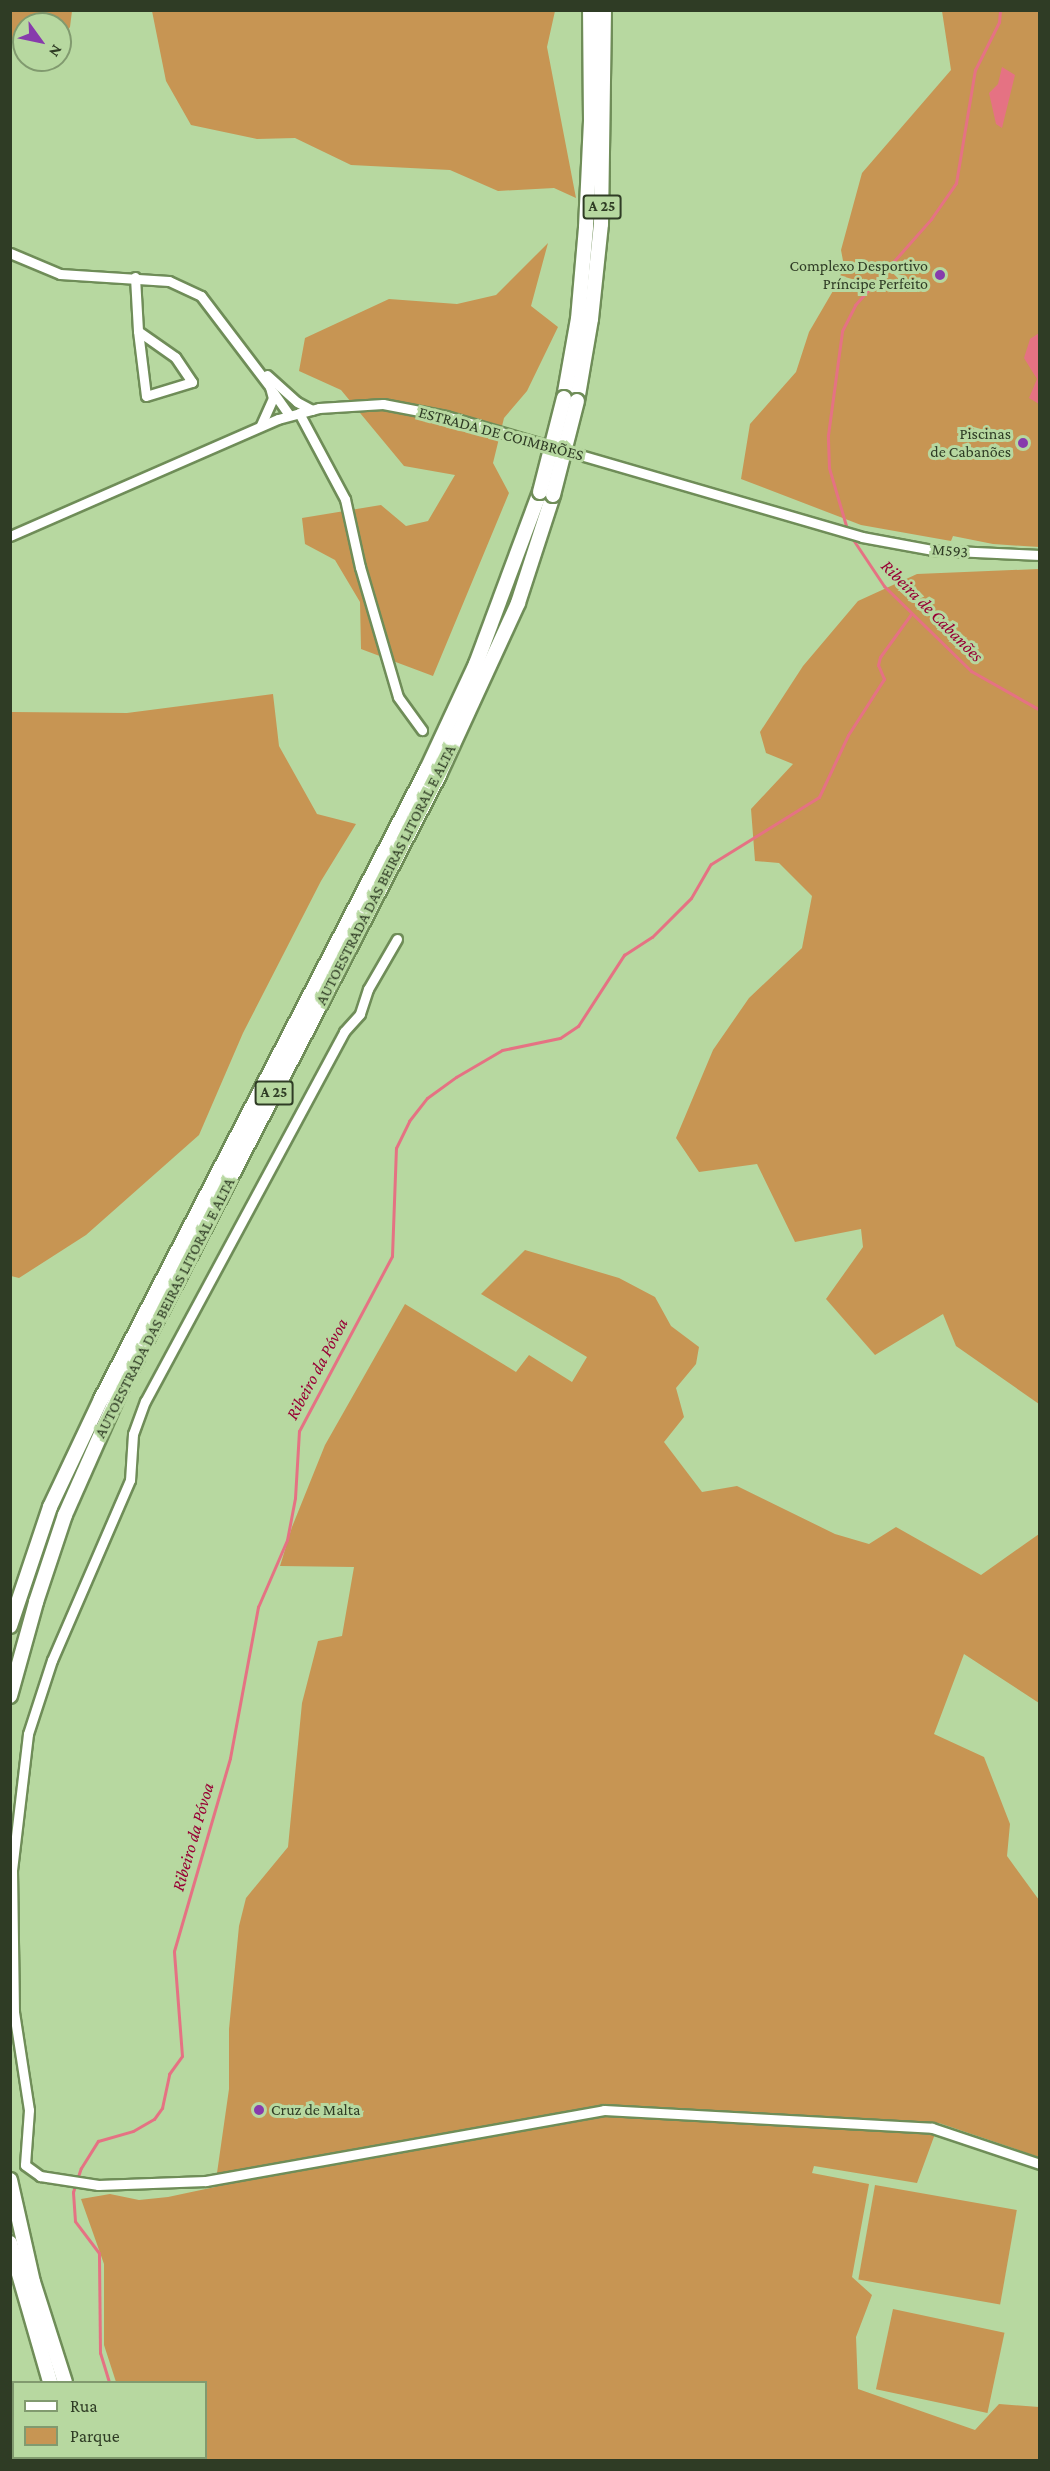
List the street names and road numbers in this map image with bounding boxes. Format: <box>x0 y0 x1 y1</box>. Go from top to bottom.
road number: A 25 <box>582 195 622 219</box>
street label: ESTRADA DE COIMBRÕES <box>416 403 586 465</box>
street label: M593 <box>931 540 969 562</box>
street label: AUTOESTRADA DAS BEIRAS LITORAL E ALTA <box>312 742 460 1008</box>
road number: A 25 <box>254 1081 294 1105</box>
street label: AUTOESTRADA DAS BEIRAS LITORAL E ALTA <box>91 1175 239 1441</box>

